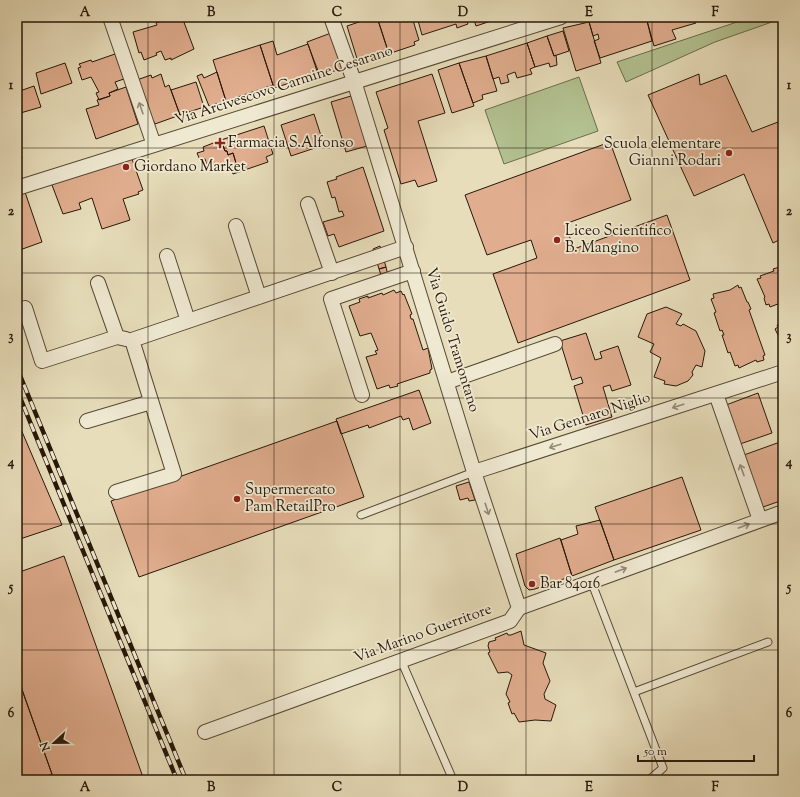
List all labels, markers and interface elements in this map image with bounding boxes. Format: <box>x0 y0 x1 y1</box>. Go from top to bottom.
text: A <box>80 4 91 22</box>
text: B <box>207 4 216 22</box>
text: C <box>332 4 342 22</box>
text: D <box>458 4 468 22</box>
text: E <box>585 4 593 22</box>
text: F <box>711 4 719 22</box>
street label: Via Arcivescovo Carmine Cesarano <box>172 41 396 131</box>
text: 1 <box>9 77 14 95</box>
text: 1 <box>787 77 792 95</box>
one-way arrow <box>137 102 145 114</box>
place label: Farmacia S.Alfonso <box>228 133 353 154</box>
place label: Scuola elementare Gianni Rodari <box>604 134 721 172</box>
marker: Farmacia S.Alfonso <box>215 138 225 148</box>
marker: Scuola elementare Gianni Rodari <box>724 148 734 158</box>
place label: Giordano Market <box>134 157 246 178</box>
marker: Giordano Market <box>121 162 131 172</box>
text: 2 <box>8 203 15 221</box>
text: 2 <box>786 203 793 221</box>
place label: Liceo Scientifico B. Mangino <box>565 221 672 259</box>
marker: Liceo Scientifico B. Mangino <box>552 235 562 245</box>
street label: Via Guido Tramontano <box>420 265 484 415</box>
text: 3 <box>8 328 14 346</box>
text: 3 <box>786 328 792 346</box>
street label: Via Gennaro Niglio <box>527 387 653 447</box>
one-way arrow <box>672 403 685 410</box>
one-way arrow <box>548 443 561 450</box>
text: 4 <box>7 454 15 472</box>
text: 4 <box>785 454 793 472</box>
one-way arrow <box>738 464 745 477</box>
place label: Supermercato Pam RetailPro <box>245 480 336 518</box>
marker: Supermercato Pam RetailPro <box>232 494 242 504</box>
one-way arrow <box>483 503 491 515</box>
one-way arrow <box>737 522 750 529</box>
one-way arrow <box>615 566 628 573</box>
place label: Bar 84016 <box>540 574 600 595</box>
text: 5 <box>8 579 14 597</box>
marker: Bar 84016 <box>527 579 537 589</box>
text: 5 <box>786 579 792 597</box>
street label: Via Marino Guerritore <box>351 599 495 669</box>
text: 6 <box>8 705 15 723</box>
text: 6 <box>786 705 793 723</box>
north arrow <box>34 723 74 763</box>
scale bar <box>638 737 754 763</box>
text: N <box>37 739 55 754</box>
text: 50 m <box>643 743 667 761</box>
text: A <box>80 779 91 797</box>
text: B <box>207 779 216 797</box>
text: C <box>332 779 342 797</box>
text: D <box>458 779 468 797</box>
text: E <box>585 779 593 797</box>
text: F <box>711 779 719 797</box>

